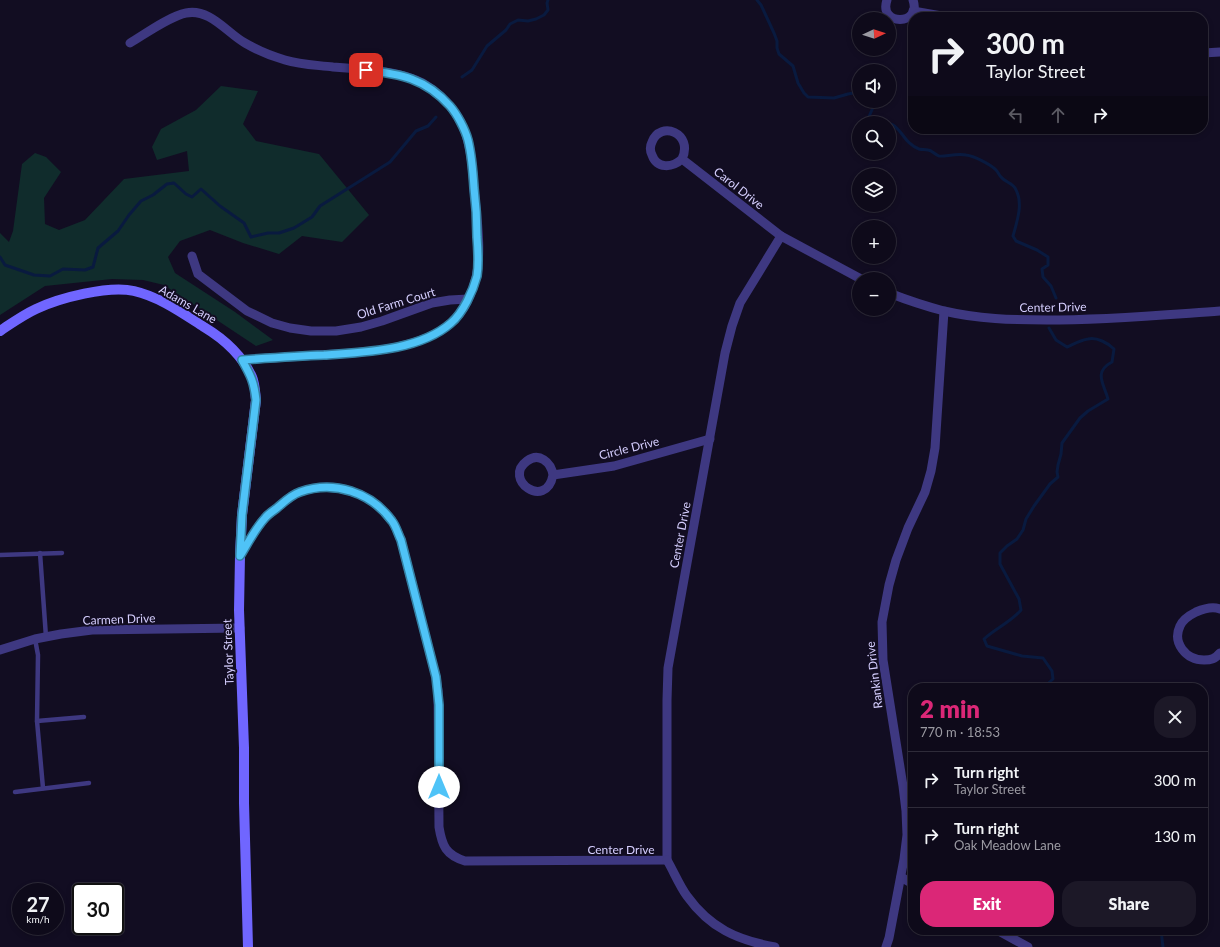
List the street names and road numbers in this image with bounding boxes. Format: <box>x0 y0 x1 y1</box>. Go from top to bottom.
street label: Carol Drive <box>711 164 767 212</box>
street label: Adams Lane <box>157 282 219 326</box>
street label: Old Farm Court <box>355 284 438 322</box>
street label: Center Drive <box>1019 299 1087 315</box>
street label: Circle Drive <box>597 433 661 463</box>
street label: Center Drive <box>666 501 694 569</box>
street label: Carmen Drive <box>82 610 156 628</box>
street label: Taylor Street <box>219 618 237 685</box>
street label: Rankin Drive <box>862 641 886 709</box>
street label: Center Drive <box>587 842 655 857</box>

